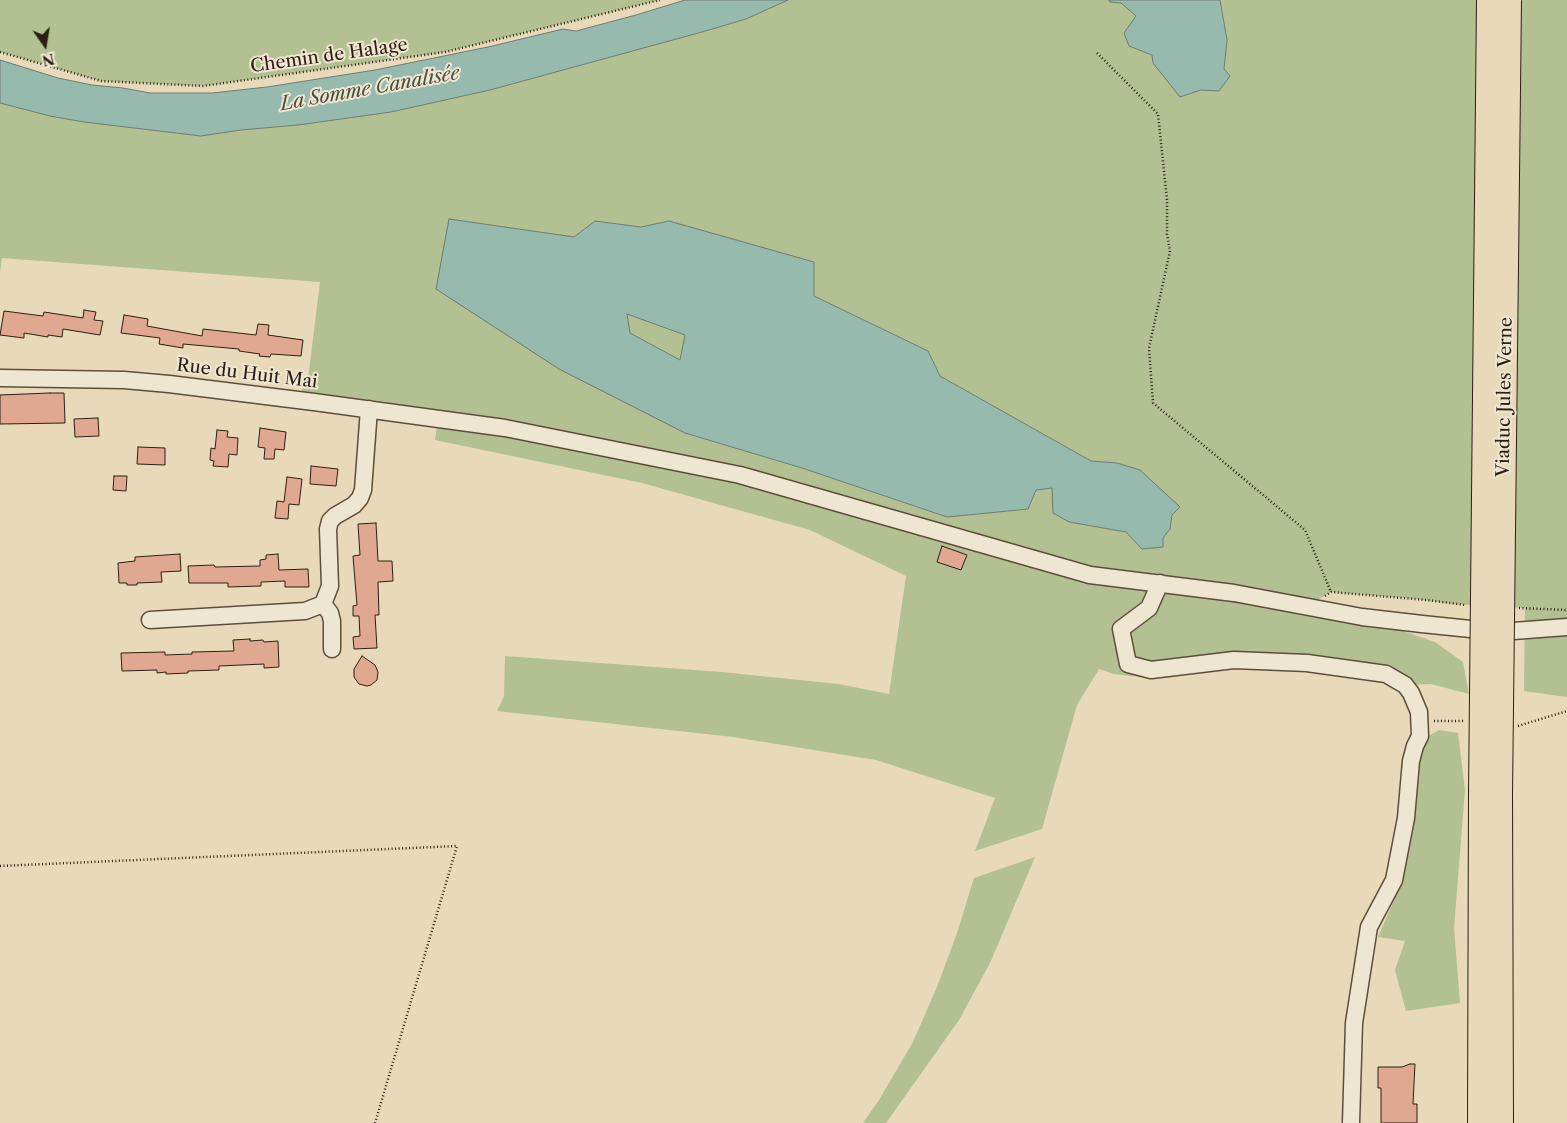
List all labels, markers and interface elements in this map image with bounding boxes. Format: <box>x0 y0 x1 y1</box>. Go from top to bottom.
north arrow <box>20 20 70 70</box>
street label: Chemin de Halage <box>249 34 409 78</box>
text: N <box>40 49 56 70</box>
water label: La Somme Canalisée <box>279 62 461 116</box>
street label: Viaduc Jules Verne <box>1493 317 1517 477</box>
street label: Rue du Huit Mai <box>175 355 319 393</box>

